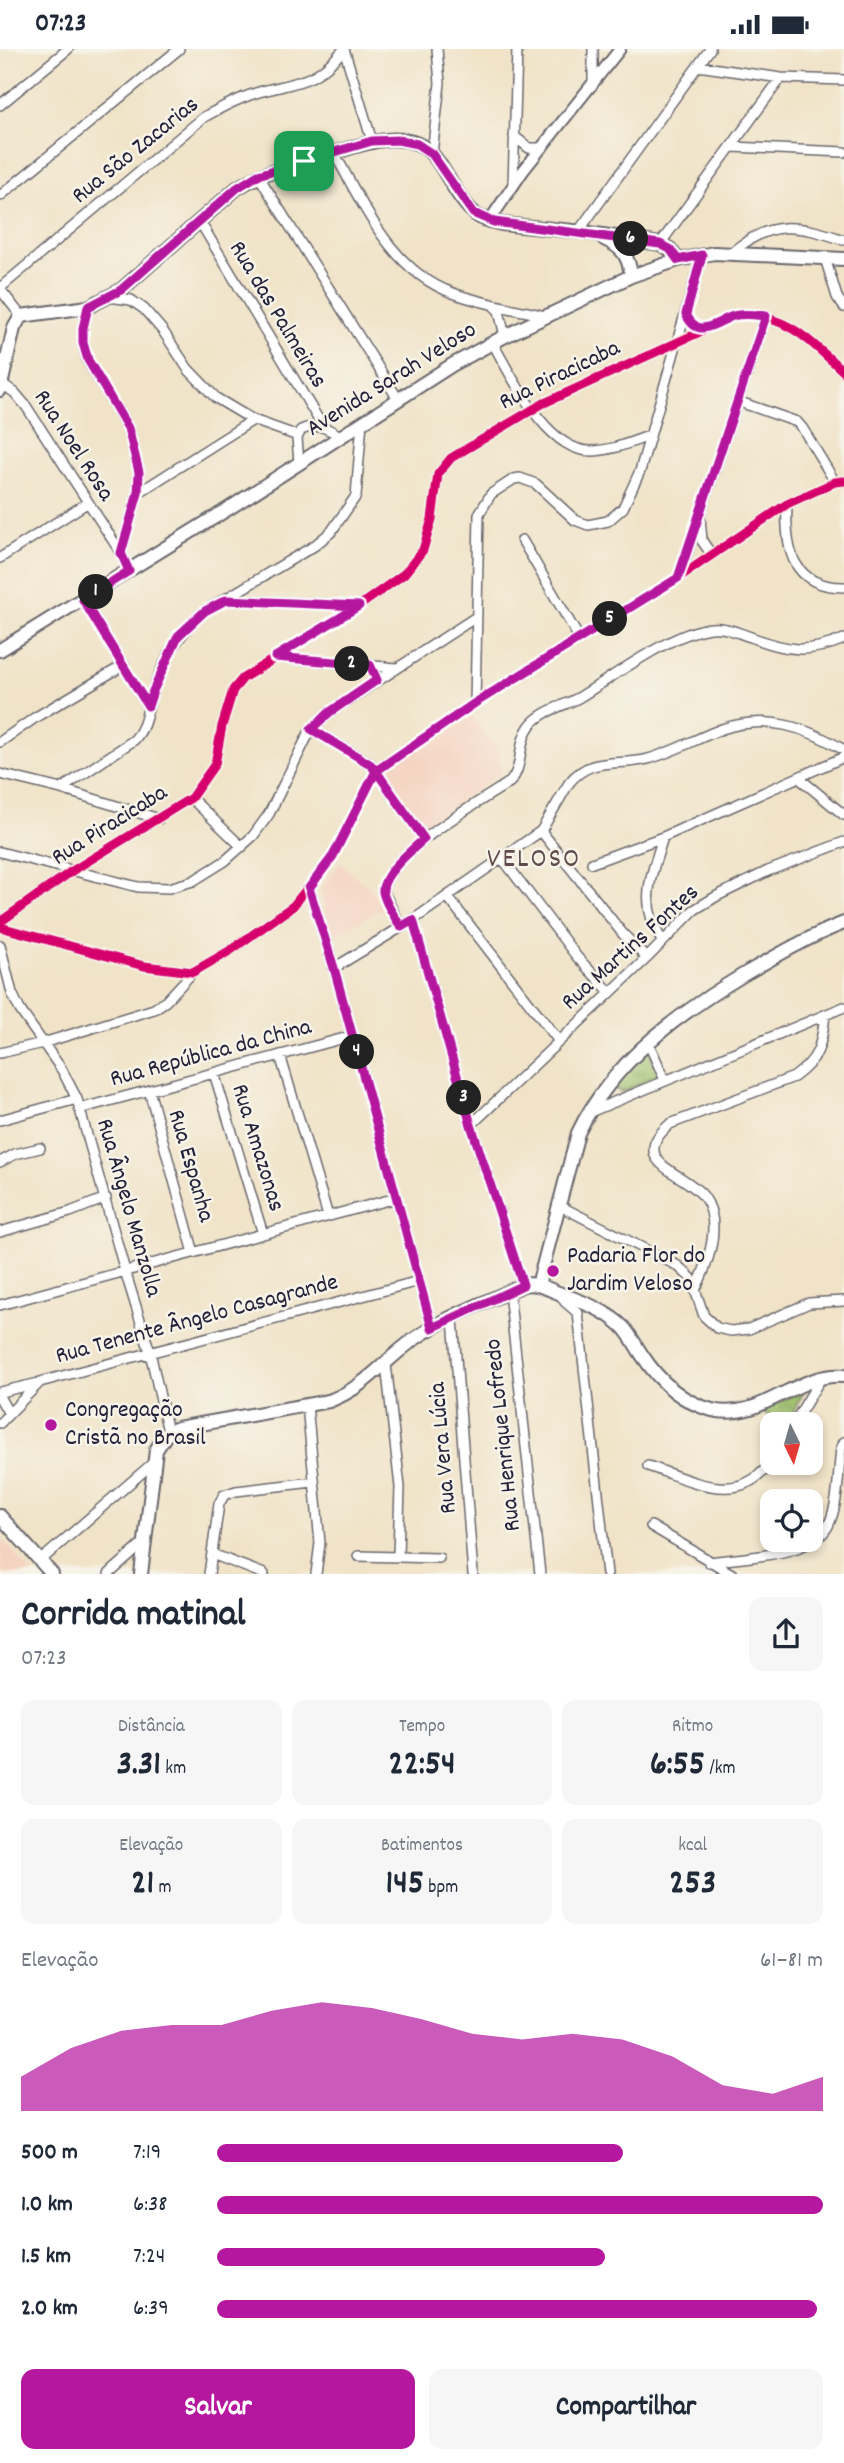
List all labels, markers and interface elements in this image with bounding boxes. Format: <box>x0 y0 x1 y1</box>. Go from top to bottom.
text: 07:23 <box>35 6 86 43</box>
street label: Rua São Zacarias <box>65 89 207 213</box>
pin <box>274 131 334 191</box>
icon: arrive <box>285 142 323 180</box>
pin: 6 <box>614 221 648 257</box>
text: 6 <box>626 225 635 252</box>
street label: Rua das Palmeiras <box>220 235 334 395</box>
street label: Avenida Sarah Veloso <box>300 314 484 446</box>
street label: Rua Piracicaba <box>494 332 627 420</box>
street label: Rua Noel Rosa <box>24 384 122 509</box>
pin: 1 <box>78 575 114 609</box>
text: 1 <box>93 578 98 605</box>
pin: 5 <box>592 601 628 637</box>
text: 5 <box>605 605 614 632</box>
pin: 2 <box>334 647 370 681</box>
text: 2 <box>347 650 356 677</box>
street label: Rua Piracicaba <box>46 777 175 875</box>
district label: VELOSO <box>487 841 581 881</box>
street label: Rua Martins Fontes <box>555 877 707 1019</box>
street label: Rua República da China <box>107 1011 316 1097</box>
pin: 4 <box>340 1035 374 1069</box>
text: 4 <box>353 1038 360 1065</box>
street label: Rua Amazonas <box>221 1080 293 1216</box>
pin: 3 <box>447 1081 482 1115</box>
text: 3 <box>459 1084 468 1111</box>
street label: Rua Espanha <box>158 1106 222 1227</box>
street label: Rua Ângelo Manzolla <box>86 1115 170 1302</box>
place label: Padaria Flor do Jardim Veloso <box>567 1240 705 1302</box>
marker: Padaria Flor do Jardim Veloso <box>545 1263 561 1279</box>
street label: Rua Tenente Ângelo Casagrande <box>52 1266 342 1374</box>
street label: Rua Henrique Lofredo <box>477 1337 531 1533</box>
street label: Rua Vera Lúcia <box>421 1380 467 1515</box>
place label: Congregação Cristã no Brasil <box>65 1394 206 1456</box>
north arrow <box>760 1412 822 1475</box>
map controls <box>760 1412 823 1552</box>
marker: Congregação Cristã no Brasil <box>43 1417 59 1433</box>
button: locate <box>760 1489 823 1552</box>
text: Corrida matinal <box>21 1589 246 1644</box>
button: share <box>749 1597 823 1671</box>
text: 07:23 <box>21 1643 66 1676</box>
text: Distância <box>118 1714 185 1741</box>
text: Tempo <box>399 1714 445 1741</box>
text: Ritmo <box>672 1714 713 1741</box>
text: 3.31 <box>116 1741 161 1791</box>
text: 22:54 <box>388 1741 456 1791</box>
text: 6:55 <box>650 1741 705 1791</box>
text: km <box>161 1756 186 1783</box>
text: /km <box>705 1756 736 1783</box>
text: Elevação <box>119 1833 183 1860</box>
text: Batimentos <box>381 1833 463 1860</box>
text: kcal <box>678 1833 707 1860</box>
text: 21 <box>131 1860 154 1910</box>
text: 145 <box>386 1860 424 1910</box>
text: 253 <box>669 1860 716 1910</box>
text: m <box>154 1875 172 1902</box>
text: bpm <box>424 1875 458 1902</box>
text: Elevação <box>21 1945 98 1978</box>
text: 61–81 m <box>760 1945 823 1978</box>
text: 500 m <box>21 2137 78 2170</box>
text: 7:19 <box>133 2137 161 2170</box>
text: 1.0 km <box>21 2189 73 2222</box>
text: 6:38 <box>133 2189 168 2222</box>
text: 1.5 km <box>21 2241 71 2274</box>
text: 7:24 <box>133 2241 165 2274</box>
text: 2.0 km <box>21 2293 78 2326</box>
text: 6:39 <box>133 2293 169 2326</box>
button: Salvar <box>21 2369 415 2449</box>
button: Compartilhar <box>429 2369 823 2449</box>

